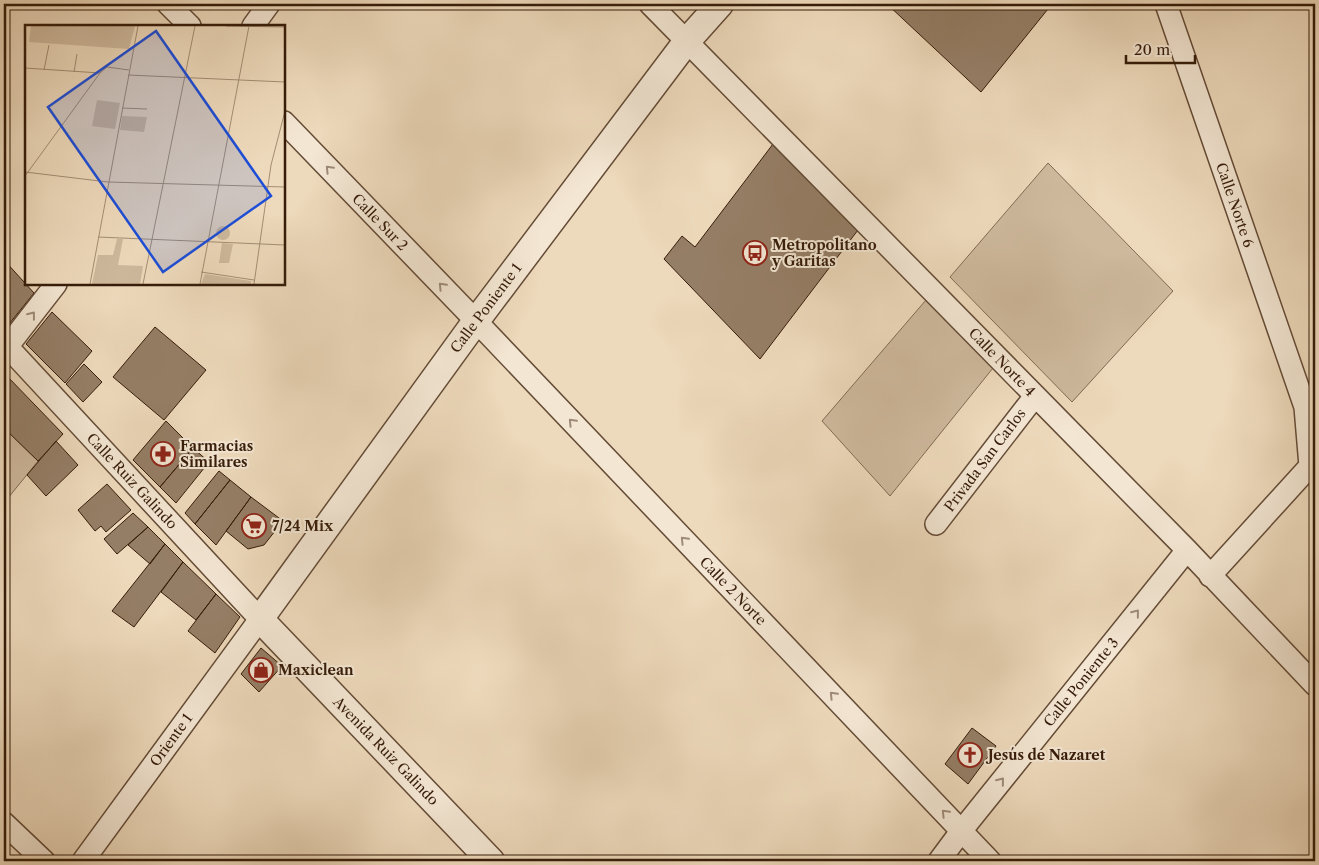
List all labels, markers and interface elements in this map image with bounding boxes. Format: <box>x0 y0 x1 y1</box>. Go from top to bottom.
inset map <box>25 25 285 285</box>
scale bar <box>1126 32 1195 64</box>
text: 20 m <box>1134 40 1170 59</box>
street label: Calle Norte 6 <box>1212 160 1258 250</box>
one-way arrow <box>326 166 335 175</box>
street label: Calle Sur 2 <box>348 190 412 254</box>
place label: Metropolitano y Garitas <box>771 236 877 270</box>
bus stop icon: Metropolitano y Garitas <box>742 240 768 266</box>
street label: Calle Poniente 1 <box>446 260 526 356</box>
one-way arrow <box>439 283 448 292</box>
one-way arrow <box>26 312 34 321</box>
street label: Calle Norte 4 <box>965 324 1039 400</box>
street label: Privada San Carlos <box>940 405 1030 515</box>
one-way arrow <box>569 419 578 428</box>
street label: Calle Ruiz Galindo <box>83 429 181 533</box>
place label: Farmacias Similares <box>180 437 253 471</box>
pharmacy icon: Farmacias Similares <box>150 441 176 467</box>
supermarket icon: 7/24 Mix <box>241 513 267 539</box>
place label: 7/24 Mix <box>272 517 334 535</box>
one-way arrow <box>681 536 690 545</box>
street label: Calle 2 Norte <box>696 553 770 629</box>
one-way arrow <box>1130 610 1139 619</box>
street label: Calle Poniente 3 <box>1040 634 1122 730</box>
shop icon: Maxiclean <box>248 657 274 683</box>
place label: Maxiclean <box>278 661 354 679</box>
street label: Avenida Ruiz Galindo <box>329 692 443 809</box>
one-way arrow <box>830 692 839 701</box>
street label: Oriente 1 <box>146 710 196 770</box>
church icon: Jesús de Nazaret <box>957 742 983 768</box>
place label: Jesús de Nazaret <box>985 746 1106 764</box>
one-way arrow <box>996 778 1004 787</box>
one-way arrow <box>942 809 951 818</box>

